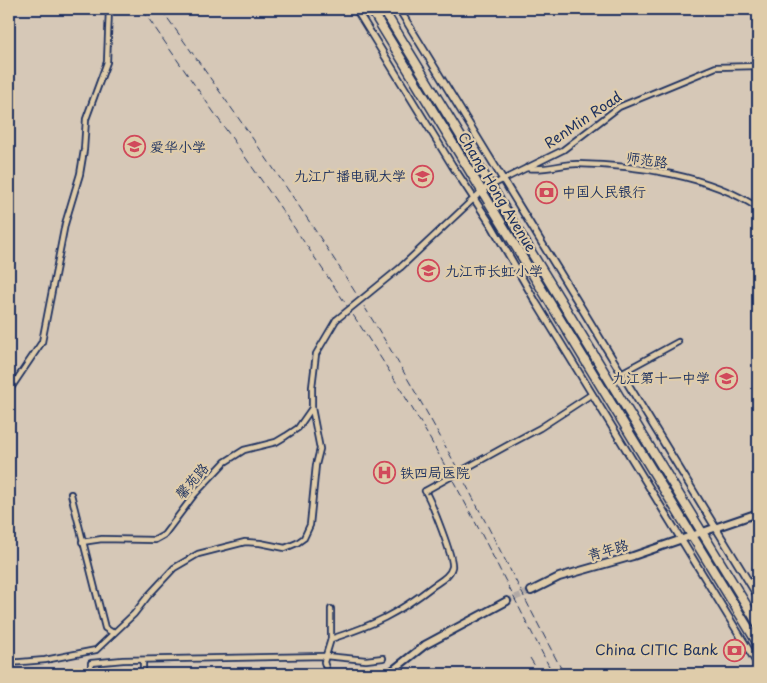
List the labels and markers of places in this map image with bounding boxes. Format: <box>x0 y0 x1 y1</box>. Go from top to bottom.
school or university icon: 爱华小学 <box>122 135 146 159</box>
place label: 爱华小学 <box>150 136 206 157</box>
school or university icon: 九江广播电视大学 <box>410 164 434 188</box>
place label: 九江广播电视大学 <box>294 165 406 186</box>
bank icon: 中国人民银行 <box>534 180 558 204</box>
place label: 中国人民银行 <box>562 181 646 202</box>
school or university icon: 九江市长虹小学 <box>417 259 441 283</box>
place label: 九江市长虹小学 <box>445 260 543 281</box>
school or university icon: 九江第十一中学 <box>714 366 738 390</box>
place label: 九江第十一中学 <box>612 367 710 388</box>
hospital icon: 铁四局医院 <box>372 461 396 485</box>
place label: 铁四局医院 <box>400 462 470 483</box>
bank icon: China CITIC Bank <box>722 638 746 662</box>
place label: China CITIC Bank <box>595 639 718 660</box>

